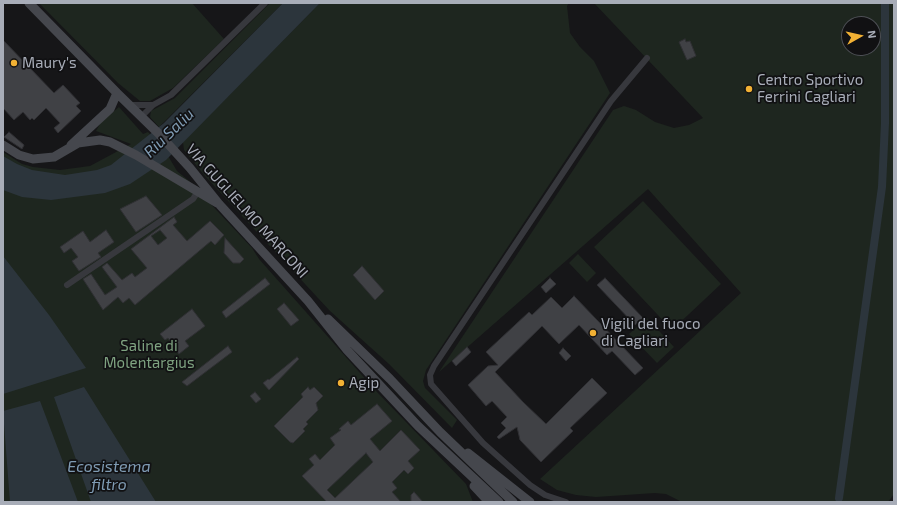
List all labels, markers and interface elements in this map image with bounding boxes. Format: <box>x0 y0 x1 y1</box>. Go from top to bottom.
north arrow <box>841 16 881 56</box>
text: N <box>865 30 879 39</box>
place label: Maury's <box>22 54 77 72</box>
marker: Maury's <box>9 58 19 68</box>
place label: Centro Sportivo Ferrini Cagliari <box>757 71 863 106</box>
marker: Centro Sportivo Ferrini Cagliari <box>744 84 754 94</box>
water label: Riu Saliu <box>140 104 198 162</box>
street label: VIA GUGLIELMO MARCONI <box>182 141 312 281</box>
place label: Vigili del fuoco di Cagliari <box>601 315 700 350</box>
marker: Vigili del fuoco di Cagliari <box>588 328 598 338</box>
park label: Saline di Molentargius <box>103 337 195 372</box>
place label: Agip <box>349 374 379 392</box>
marker: Agip <box>336 378 346 388</box>
water label: Ecosistema filtro <box>67 457 151 495</box>

